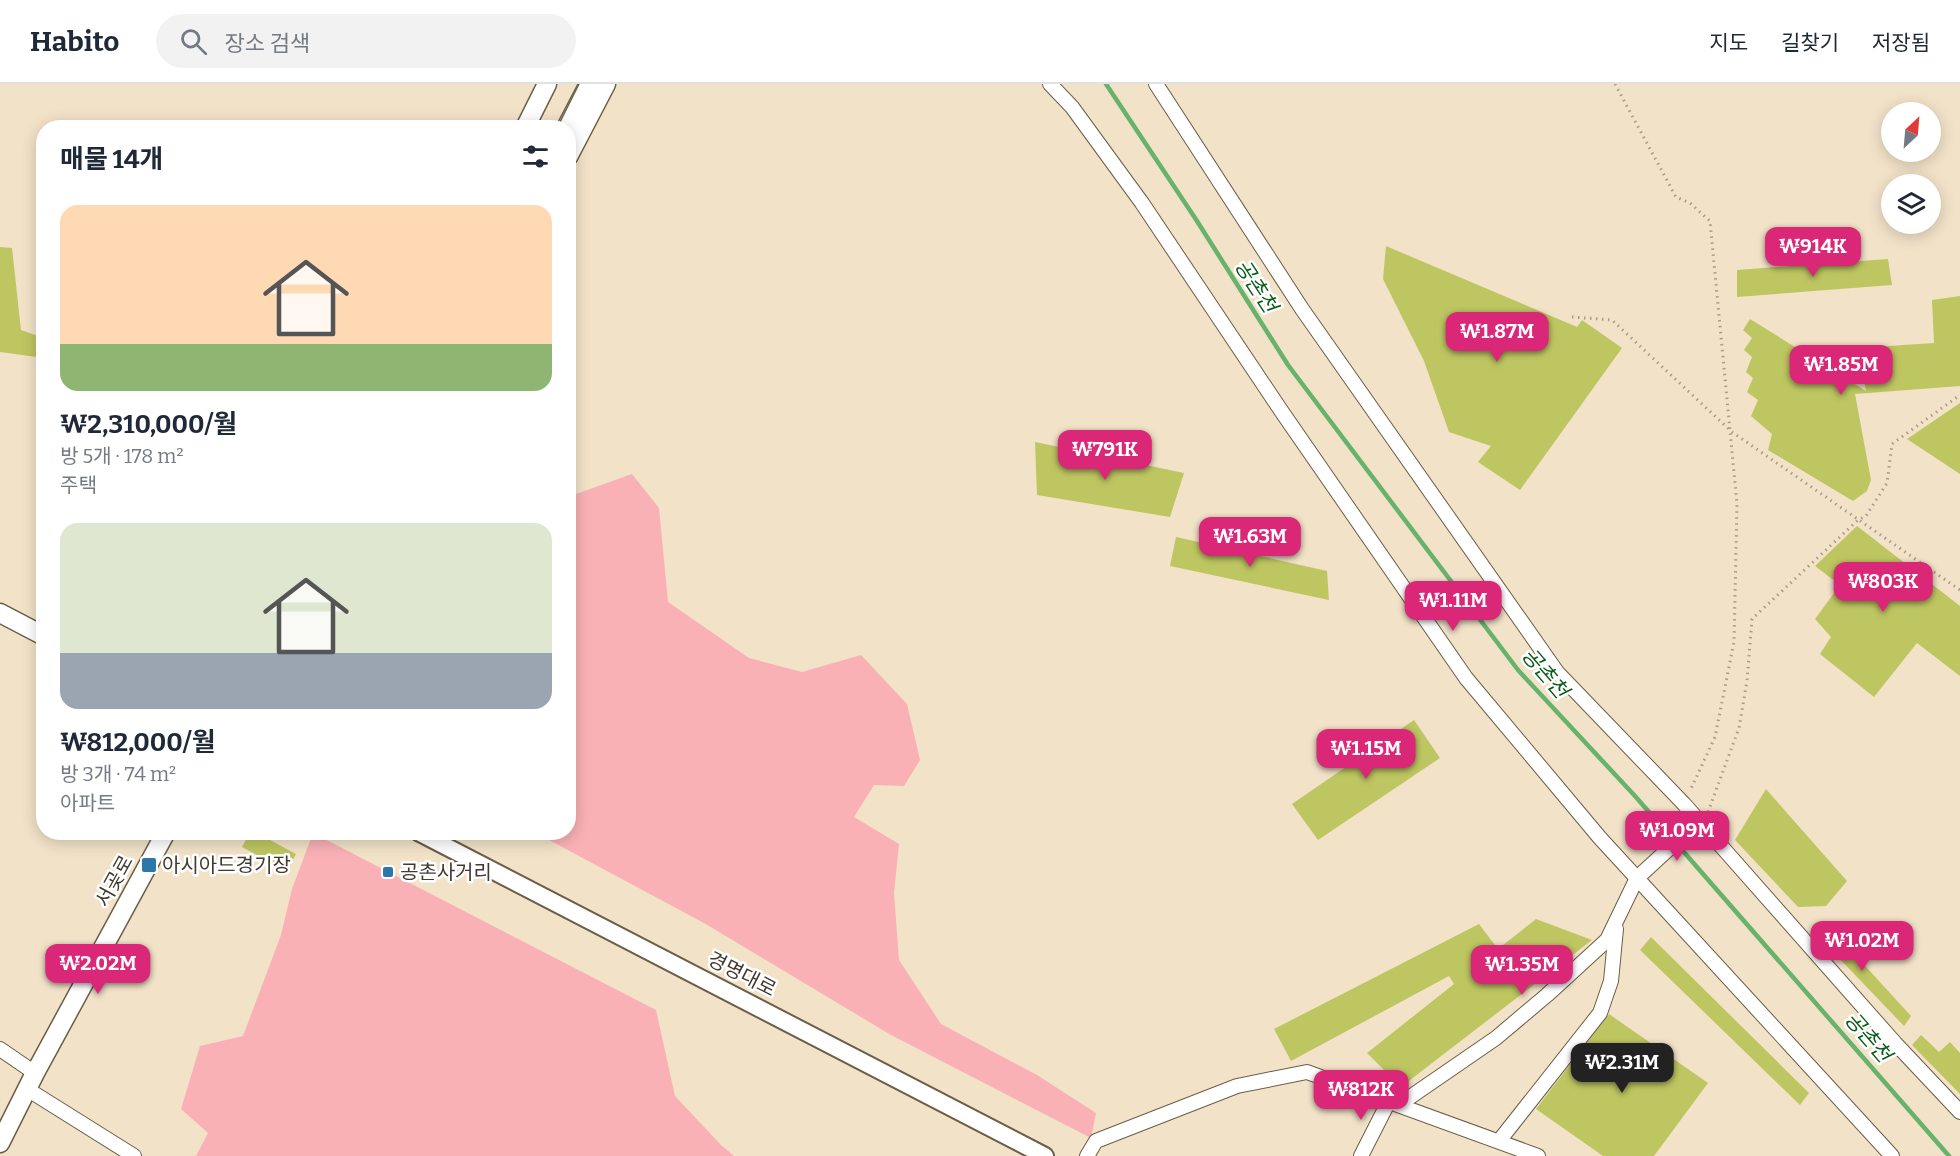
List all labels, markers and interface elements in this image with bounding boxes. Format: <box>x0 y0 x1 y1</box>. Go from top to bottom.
search box <box>156 14 576 68</box>
text: Habito <box>30 25 120 58</box>
icon: search <box>177 25 210 58</box>
text: 장소 검색 <box>225 30 310 57</box>
text: 지도 <box>1709 30 1748 56</box>
text: 길찾기 <box>1781 30 1839 56</box>
text: 저장됨 <box>1872 30 1930 56</box>
north arrow <box>1881 102 1941 162</box>
map controls <box>1881 102 1941 234</box>
icon: filters <box>519 140 552 173</box>
text: 매물 14개 <box>60 144 164 175</box>
button: layers <box>1881 174 1941 234</box>
pin: ₩914K <box>1771 227 1855 278</box>
text: ₩914K <box>1779 234 1847 258</box>
icon: home <box>252 244 360 352</box>
water label: 공촌천 <box>1229 255 1284 320</box>
pin: ₩1.87M <box>1448 312 1546 363</box>
text: ₩1.87M <box>1460 319 1534 343</box>
pin: ₩1.85M <box>1792 345 1890 396</box>
text: ₩1.85M <box>1804 352 1878 376</box>
text: ₩2,310,000/월 <box>60 409 237 440</box>
pin: ₩791K <box>1063 430 1147 481</box>
text: ₩791K <box>1072 437 1138 461</box>
text: 방 5개 · 178 m² <box>60 444 184 468</box>
text: 주택 <box>60 473 97 497</box>
pin: ₩1.63M <box>1201 517 1299 568</box>
text: ₩1.63M <box>1213 524 1287 548</box>
icon: home <box>252 562 360 670</box>
pin: ₩803K <box>1841 562 1925 613</box>
text: ₩803K <box>1848 569 1918 593</box>
pin: ₩1.11M <box>1404 581 1502 632</box>
text: ₩1.11M <box>1419 588 1487 612</box>
water label: 공촌천 <box>1516 643 1576 705</box>
text: ₩812,000/월 <box>60 727 216 758</box>
pin: ₩1.15M <box>1317 729 1415 780</box>
text: ₩1.15M <box>1330 736 1402 760</box>
text: 방 3개 · 74 m² <box>60 762 176 786</box>
text: 아파트 <box>60 791 115 815</box>
pin: ₩1.09M <box>1628 811 1726 862</box>
text: ₩1.09M <box>1639 818 1715 842</box>
street label: 서곶로 <box>90 851 138 911</box>
place label: 아시아드경기장 <box>162 853 291 877</box>
marker: 아시아드경기장 <box>140 856 158 874</box>
place label: 공촌사거리 <box>400 860 492 884</box>
marker: 공촌사거리 <box>381 865 395 879</box>
pin: ₩1.02M <box>1813 921 1911 972</box>
text: ₩1.02M <box>1825 928 1899 952</box>
pin: ₩2.02M <box>49 944 147 995</box>
pin: ₩1.35M <box>1473 945 1571 996</box>
street label: 경명대로 <box>704 947 780 1001</box>
text: ₩2.02M <box>59 951 137 975</box>
text: ₩1.35M <box>1485 952 1559 976</box>
water label: 공촌천 <box>1839 1007 1899 1069</box>
pin: ₩2.31M <box>1573 1043 1671 1094</box>
text: ₩2.31M <box>1585 1050 1659 1074</box>
pin: ₩812K <box>1319 1070 1403 1121</box>
text: ₩812K <box>1328 1077 1394 1101</box>

